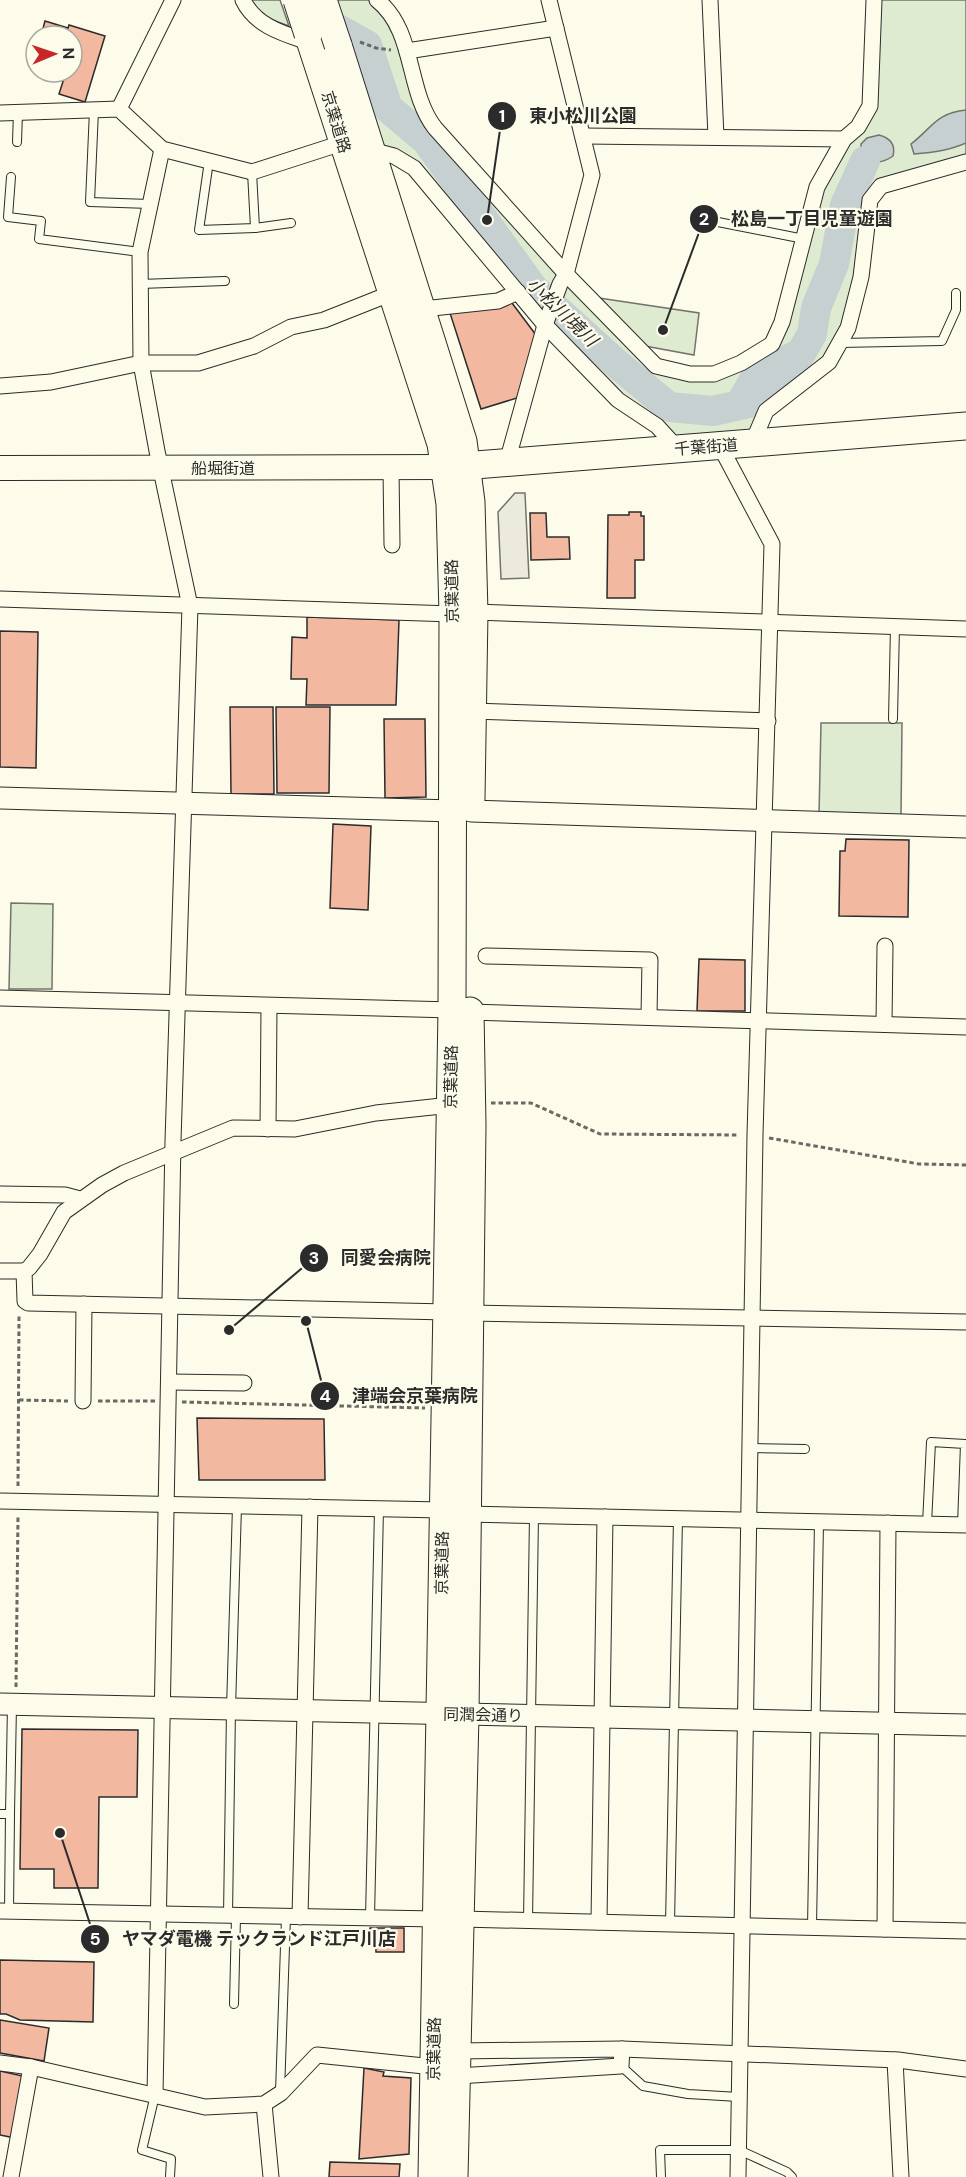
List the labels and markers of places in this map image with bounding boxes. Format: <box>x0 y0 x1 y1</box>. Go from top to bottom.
callout: 東小松川公園 <box>487 98 649 134</box>
callout: 松島一丁目児童遊園 <box>689 201 905 237</box>
callout: 同愛会病院 <box>299 1240 443 1276</box>
callout: 津端会京葉病院 <box>310 1378 490 1414</box>
callout: ヤマダ電機 テックランド江戸川店 <box>80 1921 408 1957</box>

